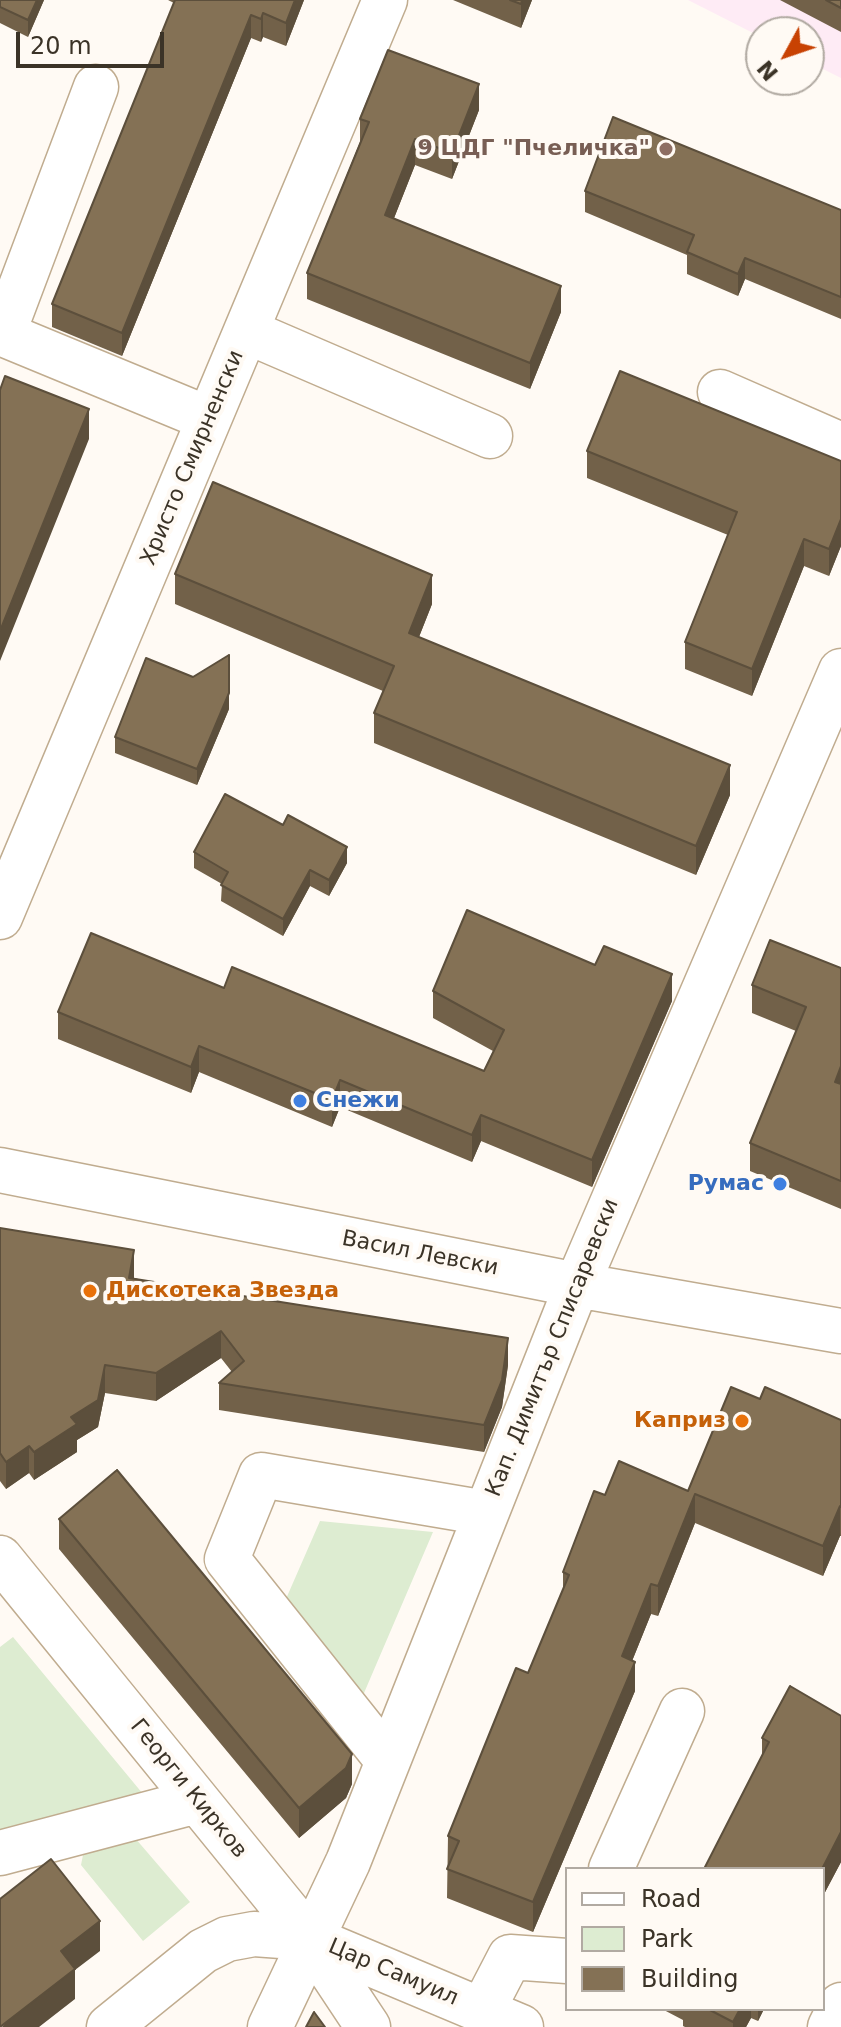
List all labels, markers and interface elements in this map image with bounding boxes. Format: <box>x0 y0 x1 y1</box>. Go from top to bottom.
scale bar <box>20 16 168 66</box>
north arrow <box>745 16 825 96</box>
text: 20 m <box>30 32 92 60</box>
text: N <box>752 55 783 86</box>
place label: 9 ЦДГ "Пчеличка" <box>418 136 650 162</box>
marker: 9 ЦДГ "Пчеличка" <box>657 140 675 158</box>
street label: Христо Смирненски <box>136 347 250 569</box>
place label: Снежи <box>316 1088 400 1114</box>
marker: Снежи <box>291 1092 309 1110</box>
place label: Румас <box>688 1171 764 1197</box>
marker: Румас <box>771 1175 789 1193</box>
street label: Кап. Димитър Списаревски <box>481 1195 625 1501</box>
street label: Васил Левски <box>340 1226 500 1282</box>
place label: Дискотека Звезда <box>106 1278 339 1304</box>
marker: Дискотека Звезда <box>81 1282 99 1300</box>
place label: Каприз <box>634 1408 726 1434</box>
marker: Каприз <box>733 1412 751 1430</box>
street label: Георги Кирков <box>124 1714 252 1864</box>
legend <box>565 1867 825 2011</box>
text: Road <box>641 1885 701 1913</box>
text: Park <box>641 1925 693 1953</box>
street label: Цар Самуил <box>324 1934 462 2012</box>
text: Building <box>641 1965 738 1993</box>

